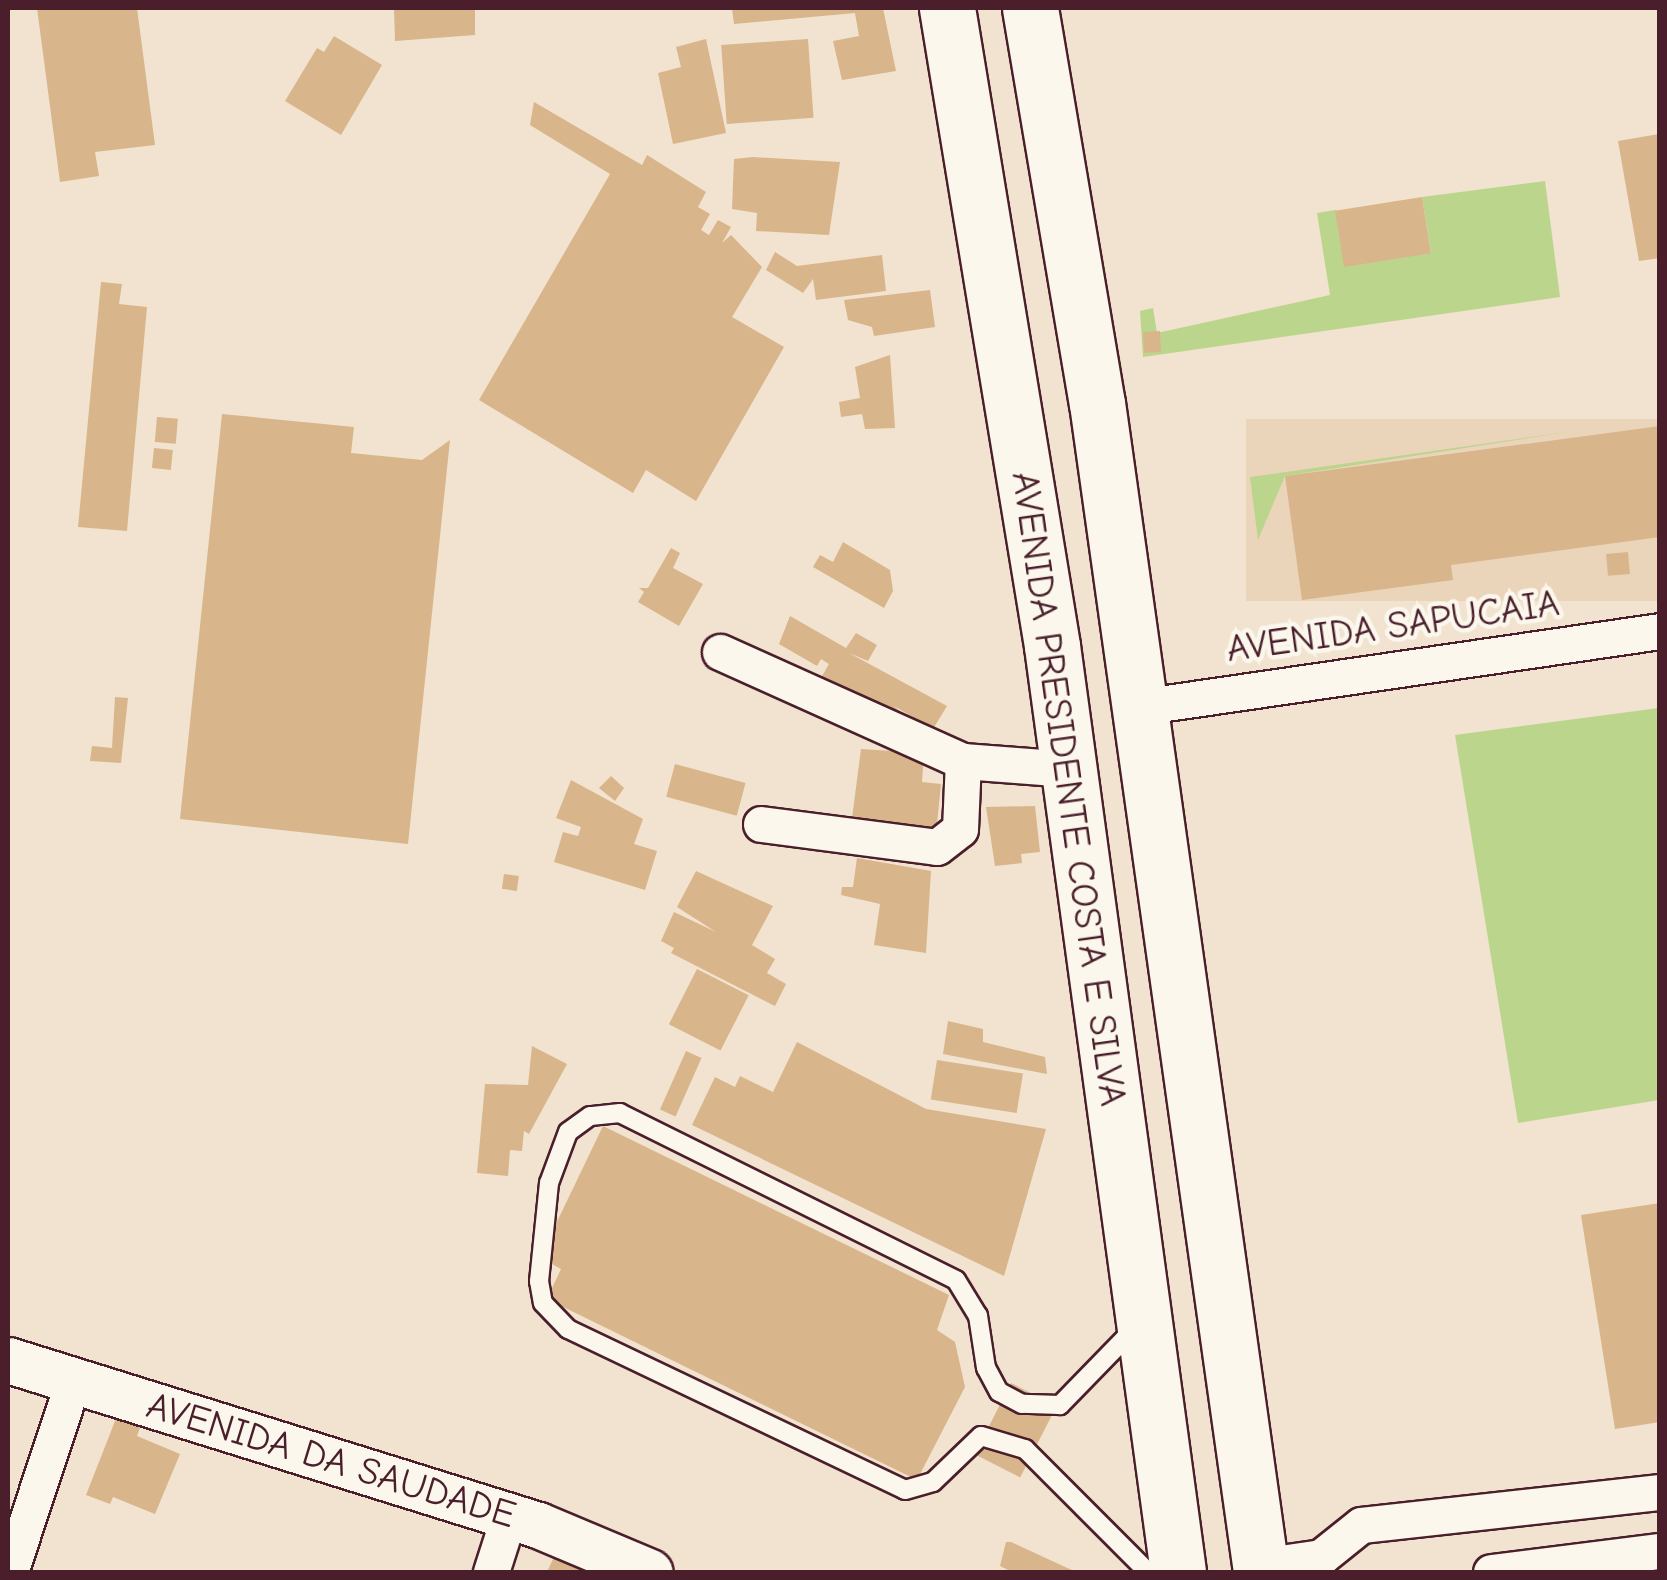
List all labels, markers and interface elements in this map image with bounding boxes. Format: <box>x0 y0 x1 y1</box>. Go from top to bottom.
street label: AVENIDA PRESIDENTE COSTA E SILVA <box>1001 469 1135 1109</box>
street label: AVENIDA SAPUCAIA <box>1224 581 1562 673</box>
street label: AVENIDA DA SAUDADE <box>141 1383 521 1539</box>

